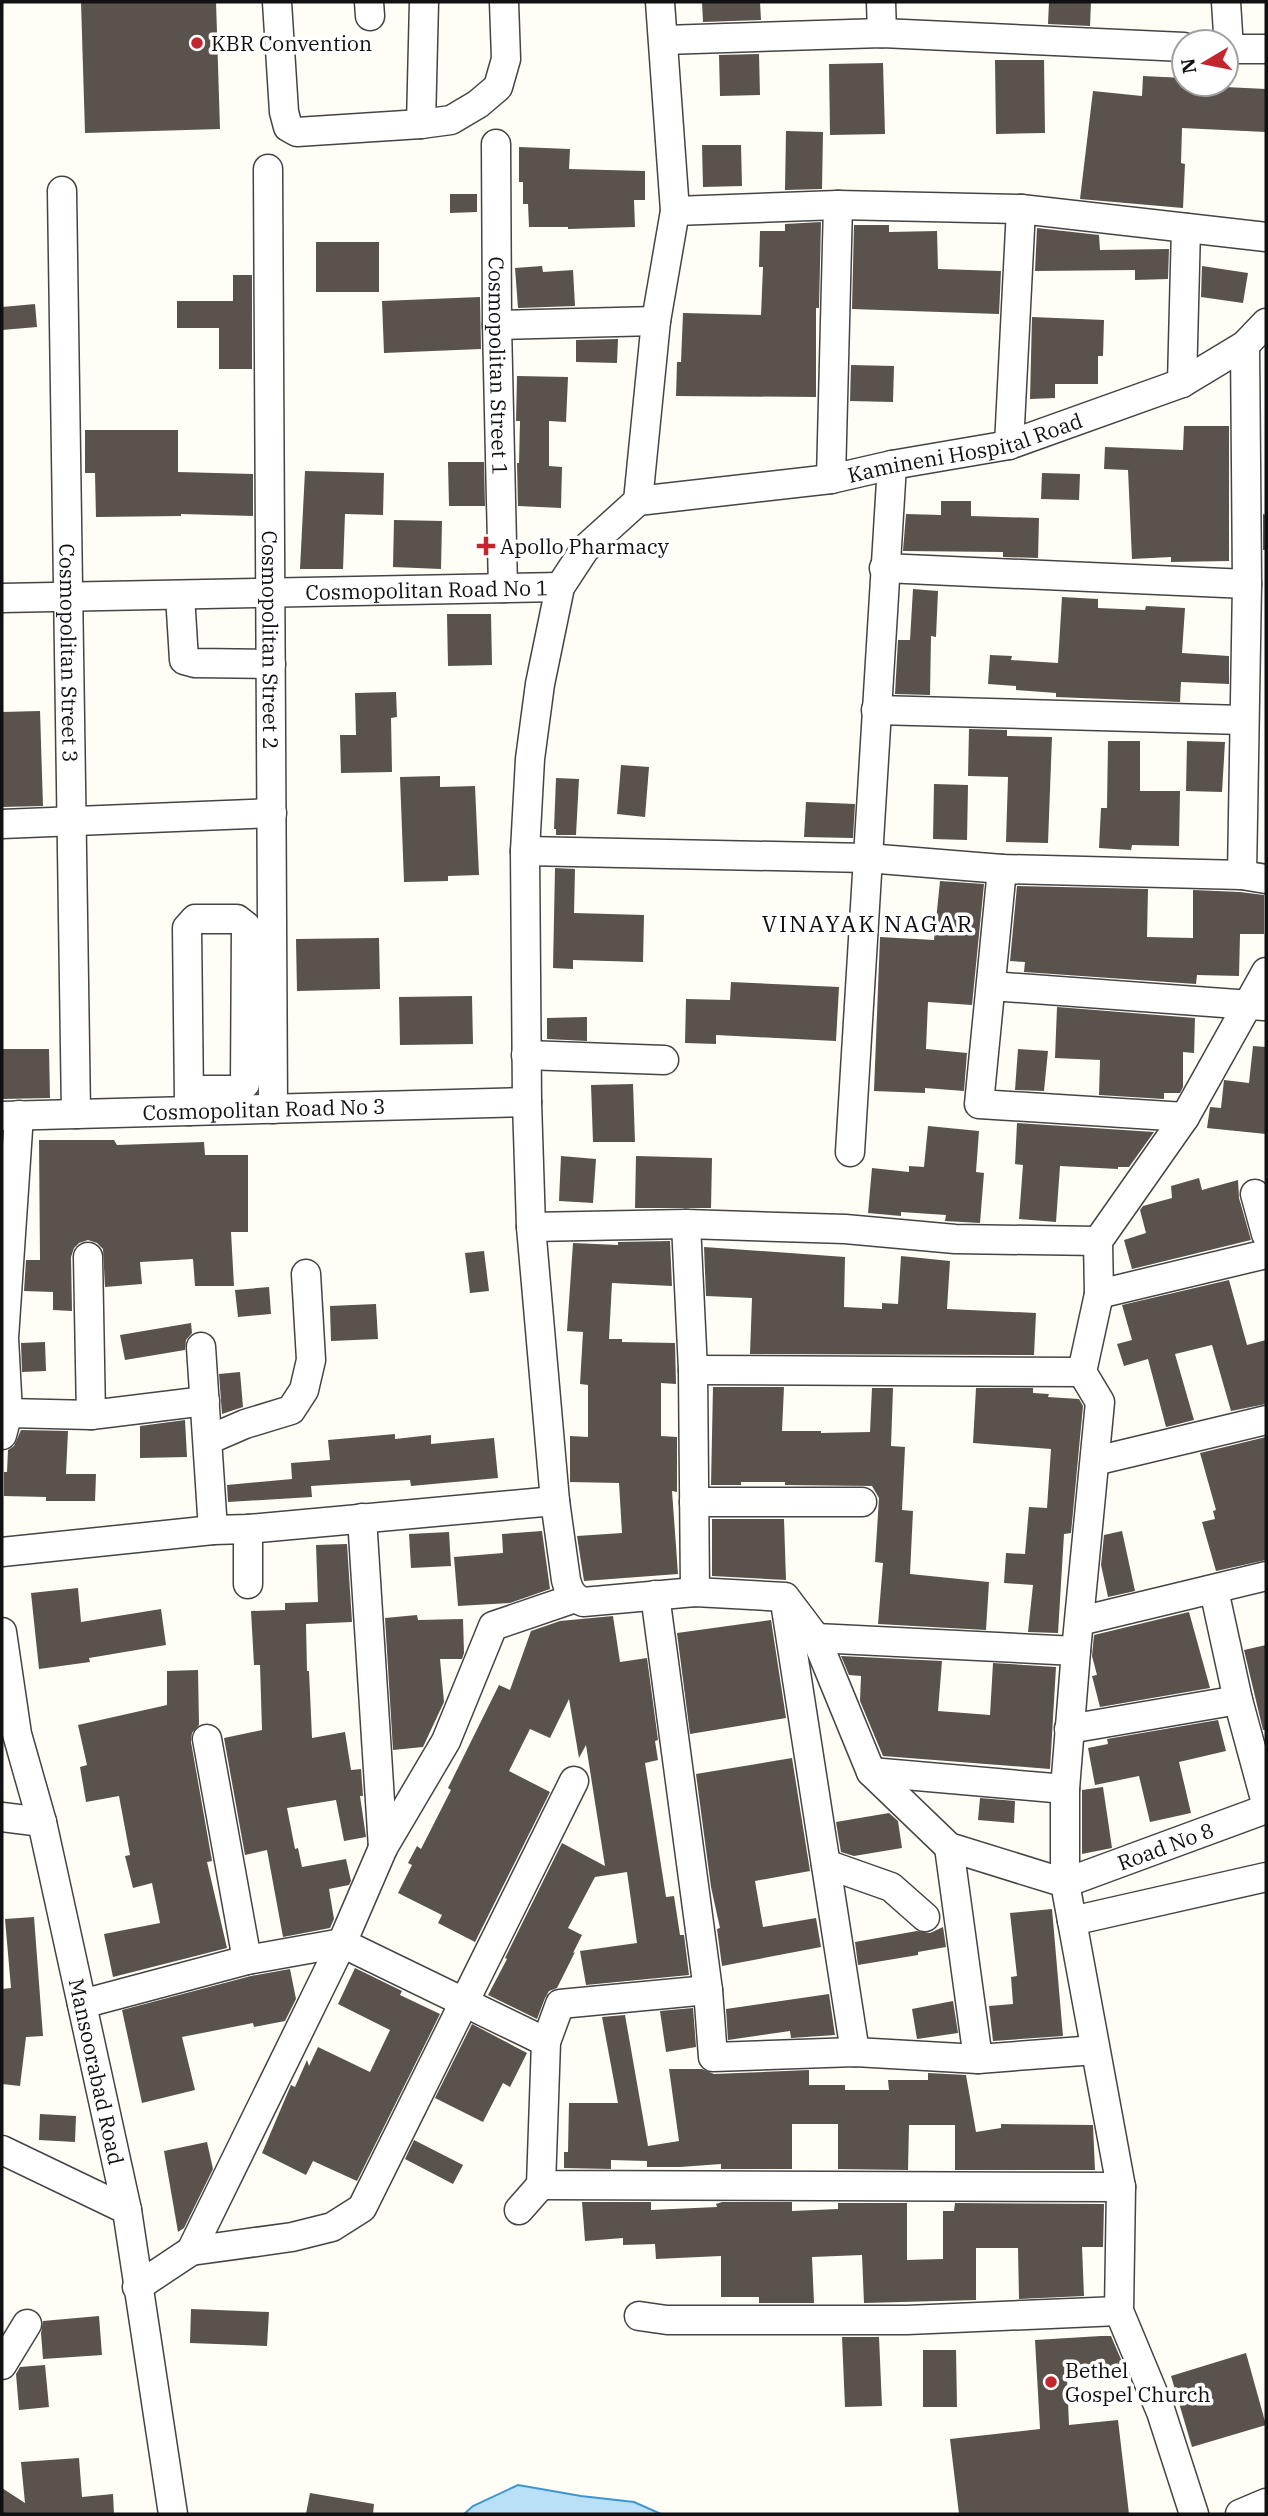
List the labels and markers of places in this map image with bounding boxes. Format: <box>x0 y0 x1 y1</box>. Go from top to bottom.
place label: KBR Convention <box>211 29 372 57</box>
marker: KBR Convention <box>189 35 205 51</box>
place label: Apollo Pharmacy <box>500 532 670 560</box>
marker: Apollo Pharmacy <box>478 538 494 554</box>
place label: Bethel Gospel Church <box>1065 2356 1211 2408</box>
marker: Bethel Gospel Church <box>1043 2374 1059 2390</box>

